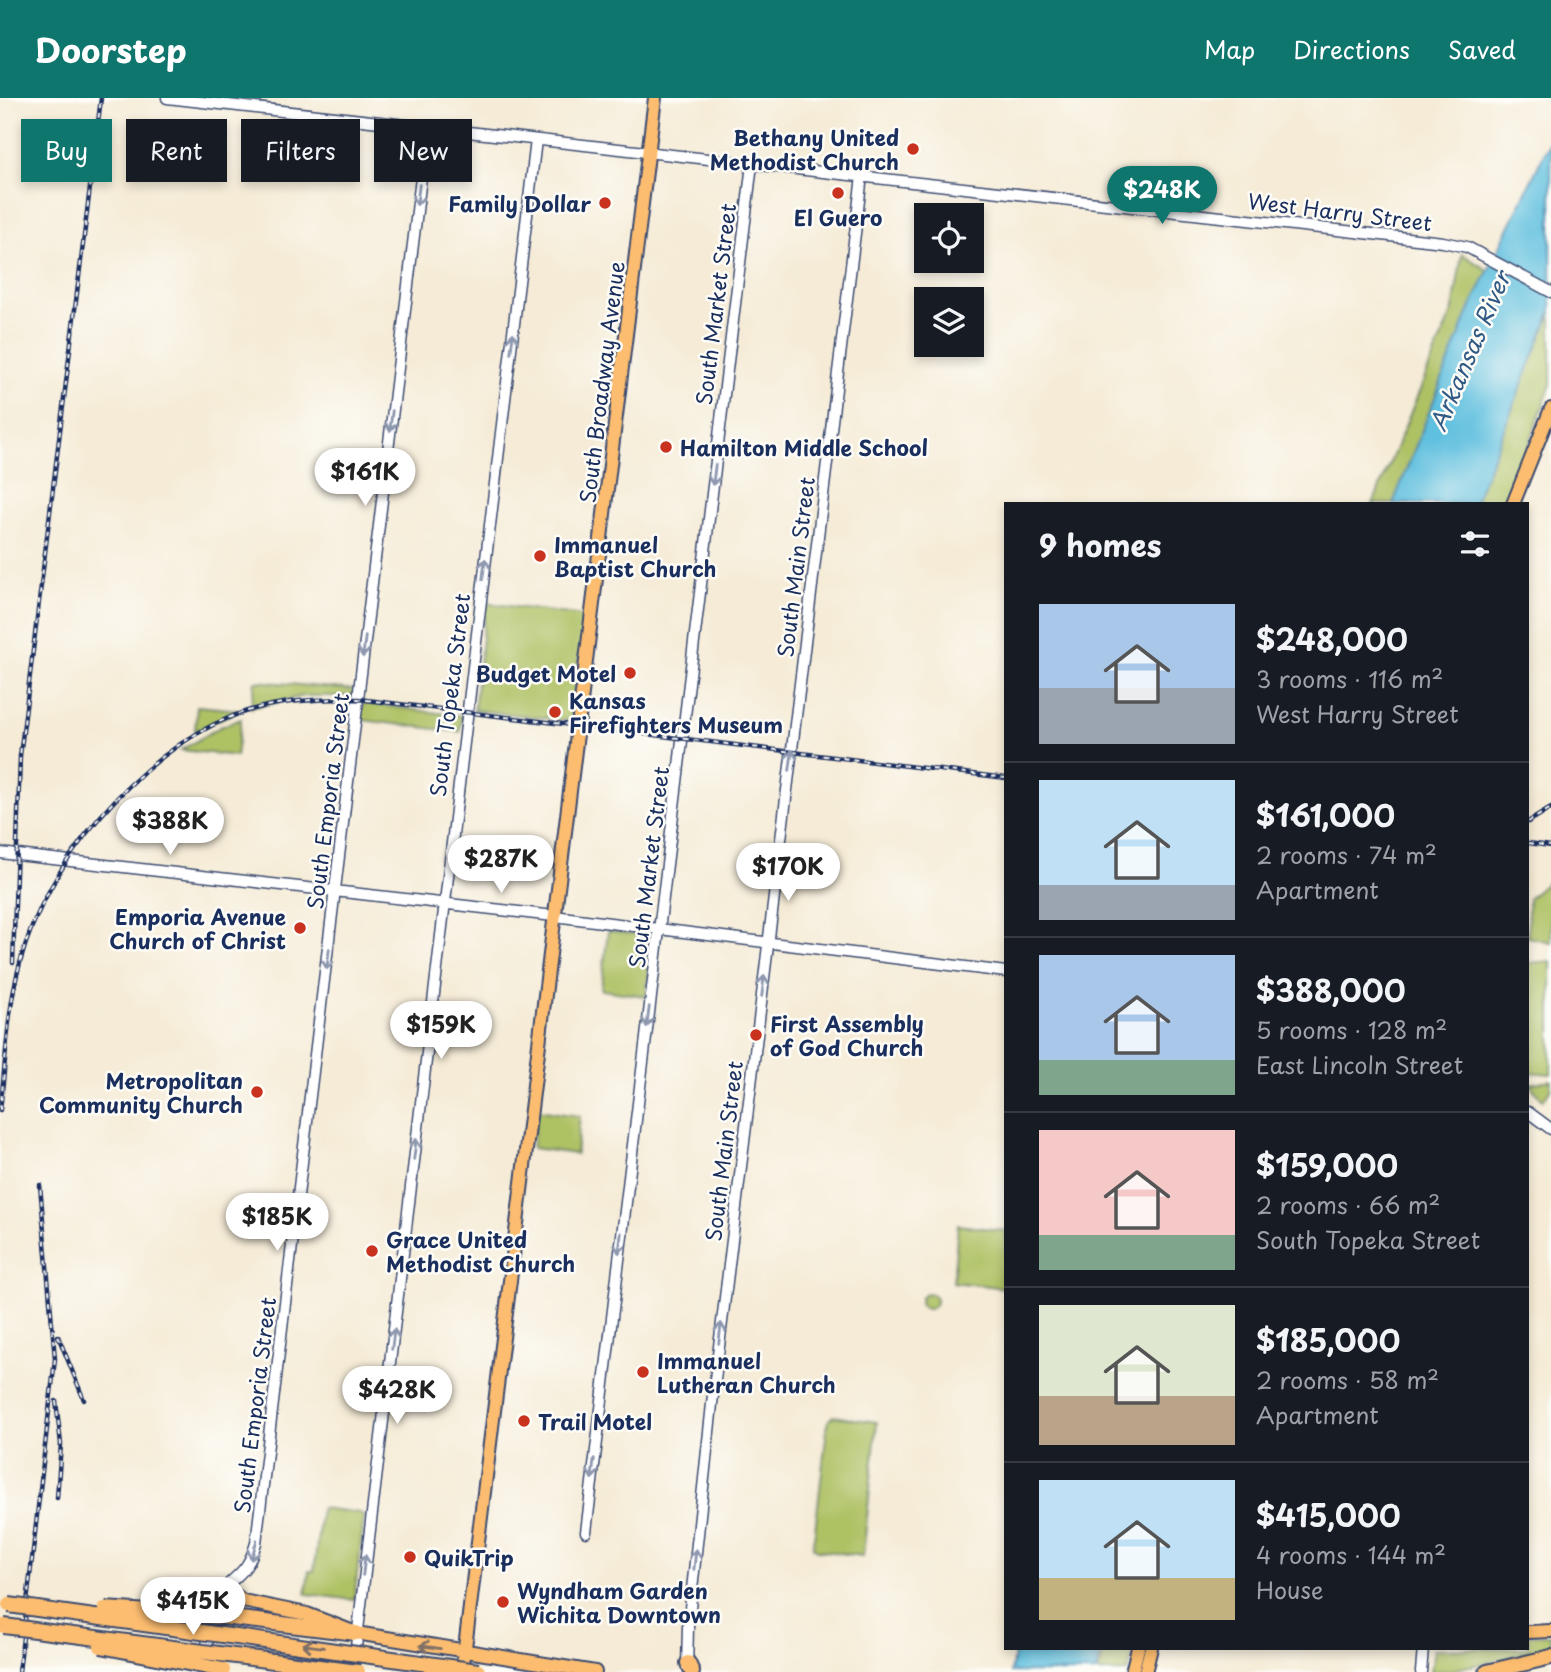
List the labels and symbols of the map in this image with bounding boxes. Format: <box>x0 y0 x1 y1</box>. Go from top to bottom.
place label: Bethany United Methodist Church <box>710 121 899 177</box>
marker: Bethany United Methodist Church <box>905 141 921 157</box>
pin: $248K <box>1113 166 1211 226</box>
one-way arrow <box>412 184 425 206</box>
street label: West Harry Street <box>1246 184 1434 238</box>
marker: El Guero <box>830 185 846 201</box>
place label: Family Dollar <box>448 187 591 219</box>
marker: Family Dollar <box>597 195 613 211</box>
street label: South Market Street <box>687 201 743 407</box>
place label: El Guero <box>794 201 882 233</box>
street label: South Broadway Avenue <box>570 259 632 505</box>
water label: Arkansas River <box>1420 263 1520 436</box>
one-way arrow <box>505 332 518 355</box>
one-way arrow <box>384 409 397 432</box>
place label: Hamilton Middle School <box>680 431 928 463</box>
marker: Hamilton Middle School <box>658 439 674 455</box>
pin: $161K <box>316 448 414 508</box>
one-way arrow <box>707 463 720 486</box>
street label: South Main Street <box>768 475 822 659</box>
place label: Immanuel Baptist Church <box>554 528 717 584</box>
marker: Immanuel Baptist Church <box>532 548 548 564</box>
one-way arrow <box>477 558 490 581</box>
street label: South Topeka Street <box>421 592 477 798</box>
one-way arrow <box>357 635 370 658</box>
place label: Budget Motel <box>476 657 616 689</box>
marker: Budget Motel <box>622 665 638 681</box>
place label: Kansas Firefighters Museum <box>569 684 783 740</box>
street label: South Emporia Street <box>298 691 356 911</box>
marker: Kansas Firefighters Museum <box>547 704 563 720</box>
one-way arrow <box>784 749 797 772</box>
street label: South Market Street <box>620 764 676 970</box>
pin: $388K <box>121 798 219 857</box>
pin: $287K <box>452 836 550 895</box>
pin: $170K <box>739 844 837 903</box>
place label: Emporia Avenue Church of Christ <box>109 900 286 956</box>
marker: Emporia Avenue Church of Christ <box>292 920 308 936</box>
one-way arrow <box>321 948 334 970</box>
one-way arrow <box>756 975 769 998</box>
pin: $159K <box>392 1002 490 1061</box>
one-way arrow <box>642 1005 655 1028</box>
place label: First Assembly of God Church <box>770 1007 924 1063</box>
marker: First Assembly of God Church <box>748 1027 764 1043</box>
street label: South Main Street <box>696 1059 750 1243</box>
place label: Metropolitan Community Church <box>39 1064 243 1120</box>
marker: Metropolitan Community Church <box>249 1084 265 1100</box>
one-way arrow <box>409 1138 422 1161</box>
pin: $185K <box>228 1194 326 1253</box>
place label: Grace United Methodist Church <box>386 1223 575 1279</box>
one-way arrow <box>614 1231 627 1254</box>
marker: Grace United Methodist Church <box>364 1243 380 1259</box>
street label: South Emporia Street <box>225 1295 283 1515</box>
one-way arrow <box>714 1322 727 1345</box>
one-way arrow <box>386 1328 399 1351</box>
place label: Immanuel Lutheran Church <box>657 1344 836 1400</box>
marker: Immanuel Lutheran Church <box>635 1364 651 1380</box>
pin: $428K <box>348 1366 446 1426</box>
place label: Trail Motel <box>538 1405 652 1437</box>
marker: Trail Motel <box>516 1413 532 1429</box>
one-way arrow <box>587 1457 600 1480</box>
one-way arrow <box>247 1538 260 1560</box>
place label: QuikTrip <box>424 1541 514 1573</box>
marker: QuikTrip <box>402 1549 418 1565</box>
one-way arrow <box>688 1549 701 1571</box>
one-way arrow <box>358 1554 371 1577</box>
place label: Wyndham Garden Wichita Downtown <box>517 1574 721 1630</box>
pin: $415K <box>144 1578 242 1637</box>
marker: Wyndham Garden Wichita Downtown <box>495 1594 511 1610</box>
one-way arrow <box>303 1639 325 1652</box>
one-way arrow <box>419 1640 442 1653</box>

